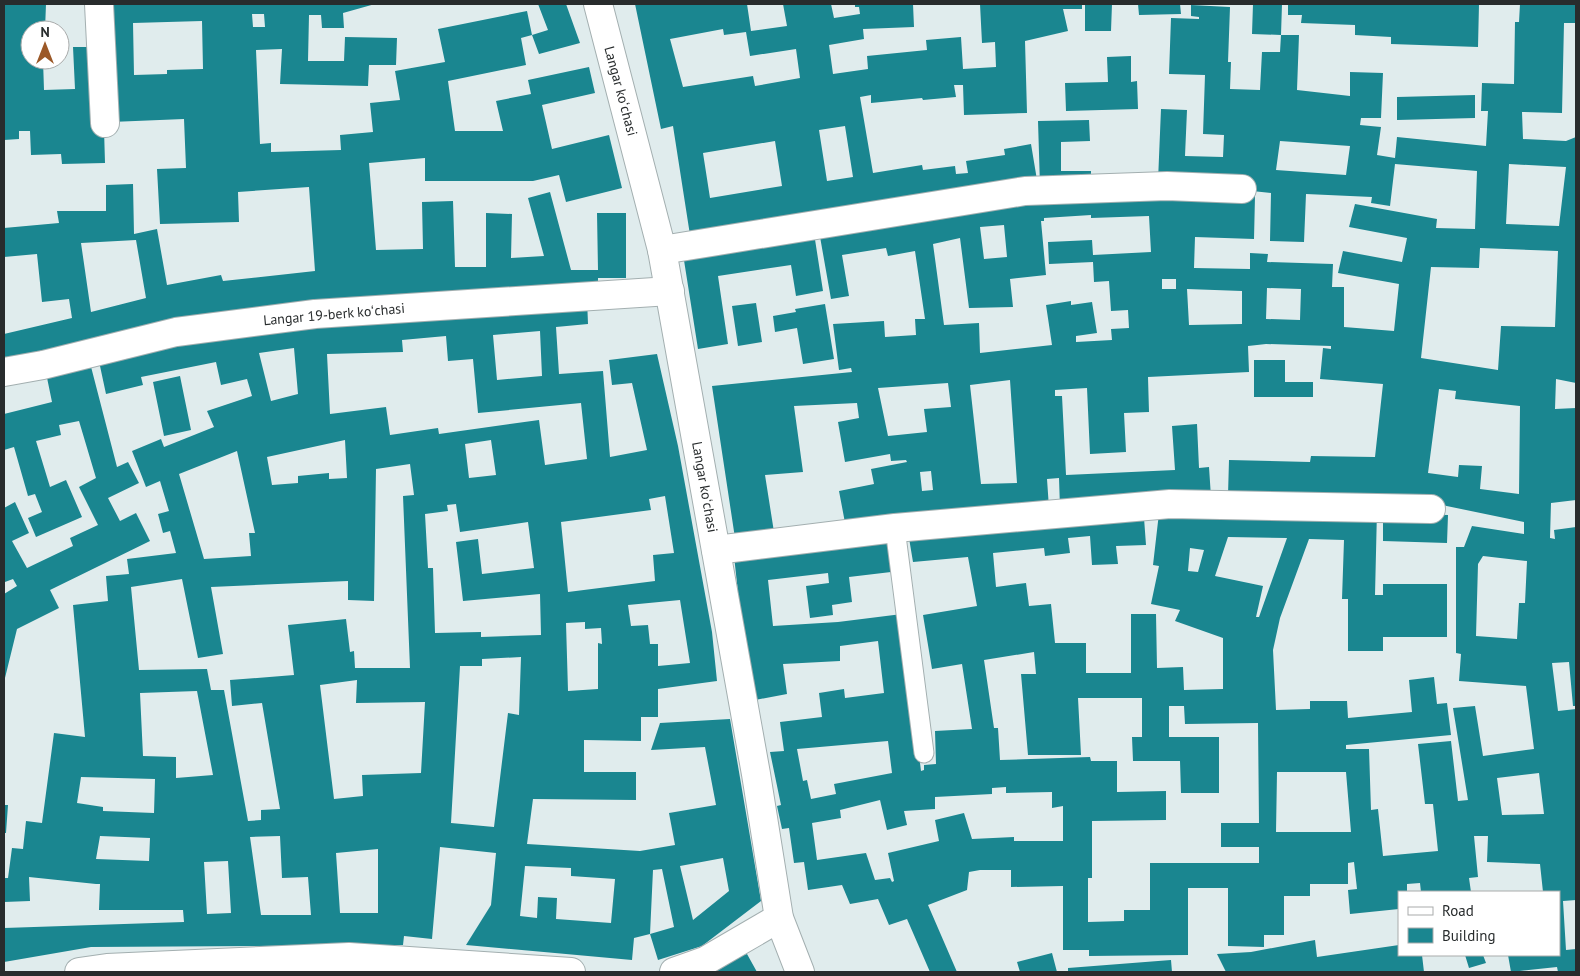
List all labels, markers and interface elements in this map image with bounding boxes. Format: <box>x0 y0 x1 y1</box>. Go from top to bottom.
north arrow <box>20 20 70 70</box>
text: N <box>40 23 50 41</box>
street label: Langar koʻchasi <box>600 44 642 138</box>
street label: Langar 19-berk koʻchasi <box>262 299 406 329</box>
street label: Langar koʻchasi <box>688 440 722 534</box>
legend <box>1398 891 1560 956</box>
text: Road <box>1442 901 1474 920</box>
text: Building <box>1442 926 1496 945</box>

